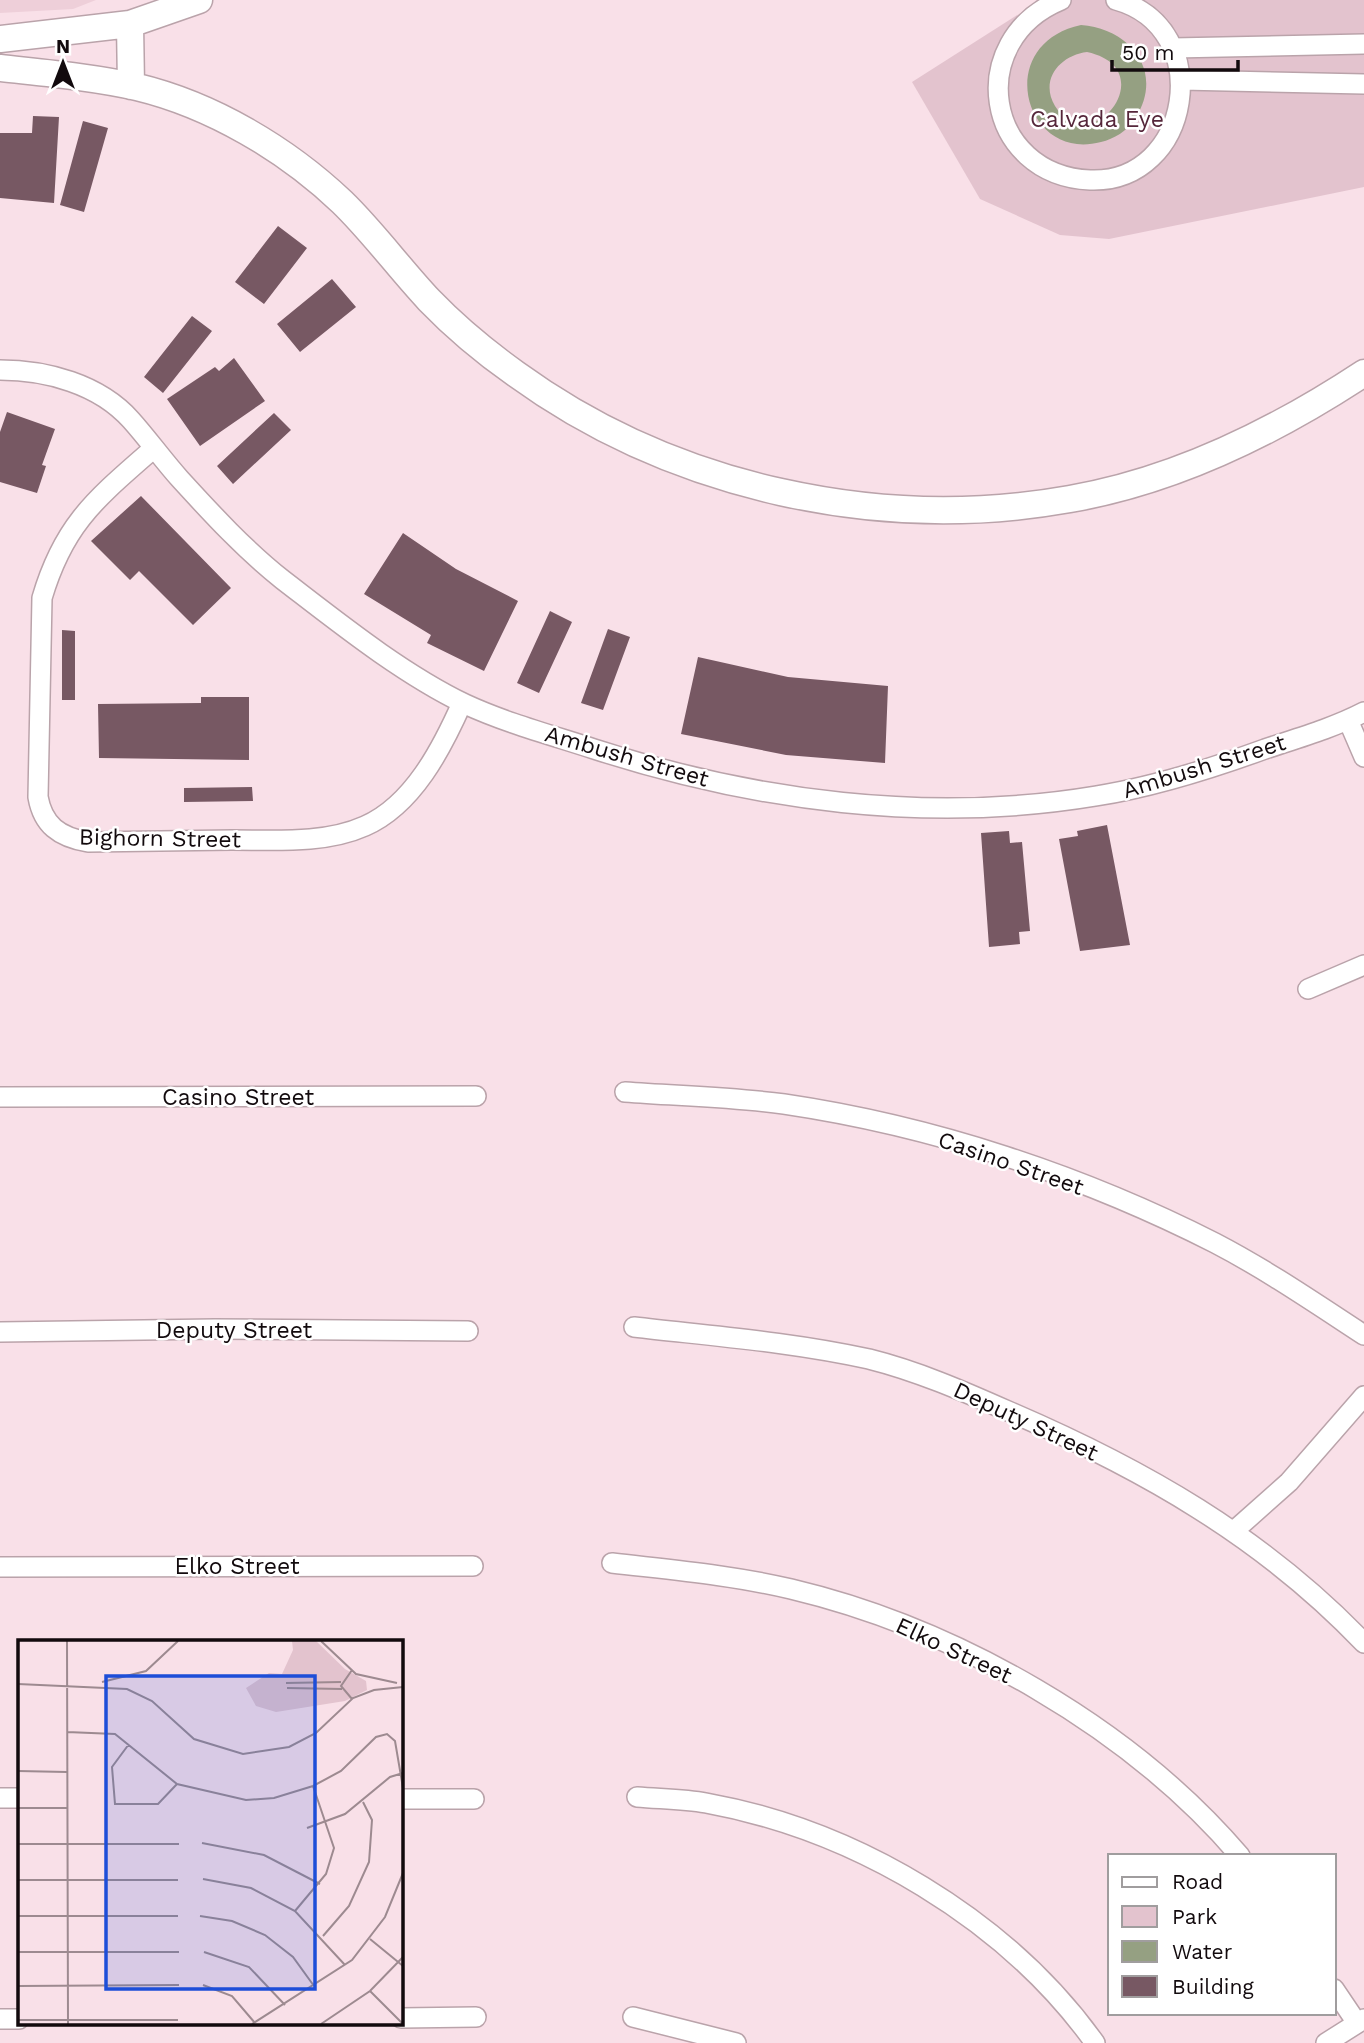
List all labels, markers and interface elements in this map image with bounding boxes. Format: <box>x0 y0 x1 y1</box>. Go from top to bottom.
north arrow <box>28 28 98 98</box>
scale bar <box>1112 28 1238 72</box>
text: N <box>56 35 70 58</box>
text: 50 m <box>1122 40 1174 65</box>
park label: Calvada Eye <box>1030 106 1164 133</box>
street label: Ambush Street <box>542 720 712 793</box>
street label: Ambush Street <box>1119 729 1289 804</box>
street label: Bighorn Street <box>79 824 242 853</box>
street label: Casino Street <box>162 1084 314 1111</box>
street label: Casino Street <box>935 1126 1087 1201</box>
street label: Deputy Street <box>156 1317 313 1344</box>
street label: Deputy Street <box>949 1376 1103 1467</box>
street label: Elko Street <box>174 1553 300 1580</box>
street label: Elko Street <box>891 1612 1017 1689</box>
inset map <box>18 1640 402 2025</box>
legend <box>1108 1854 1336 2015</box>
text: Road <box>1172 1869 1223 1894</box>
text: Park <box>1172 1904 1217 1929</box>
text: Water <box>1172 1939 1233 1964</box>
text: Building <box>1172 1974 1254 1999</box>

